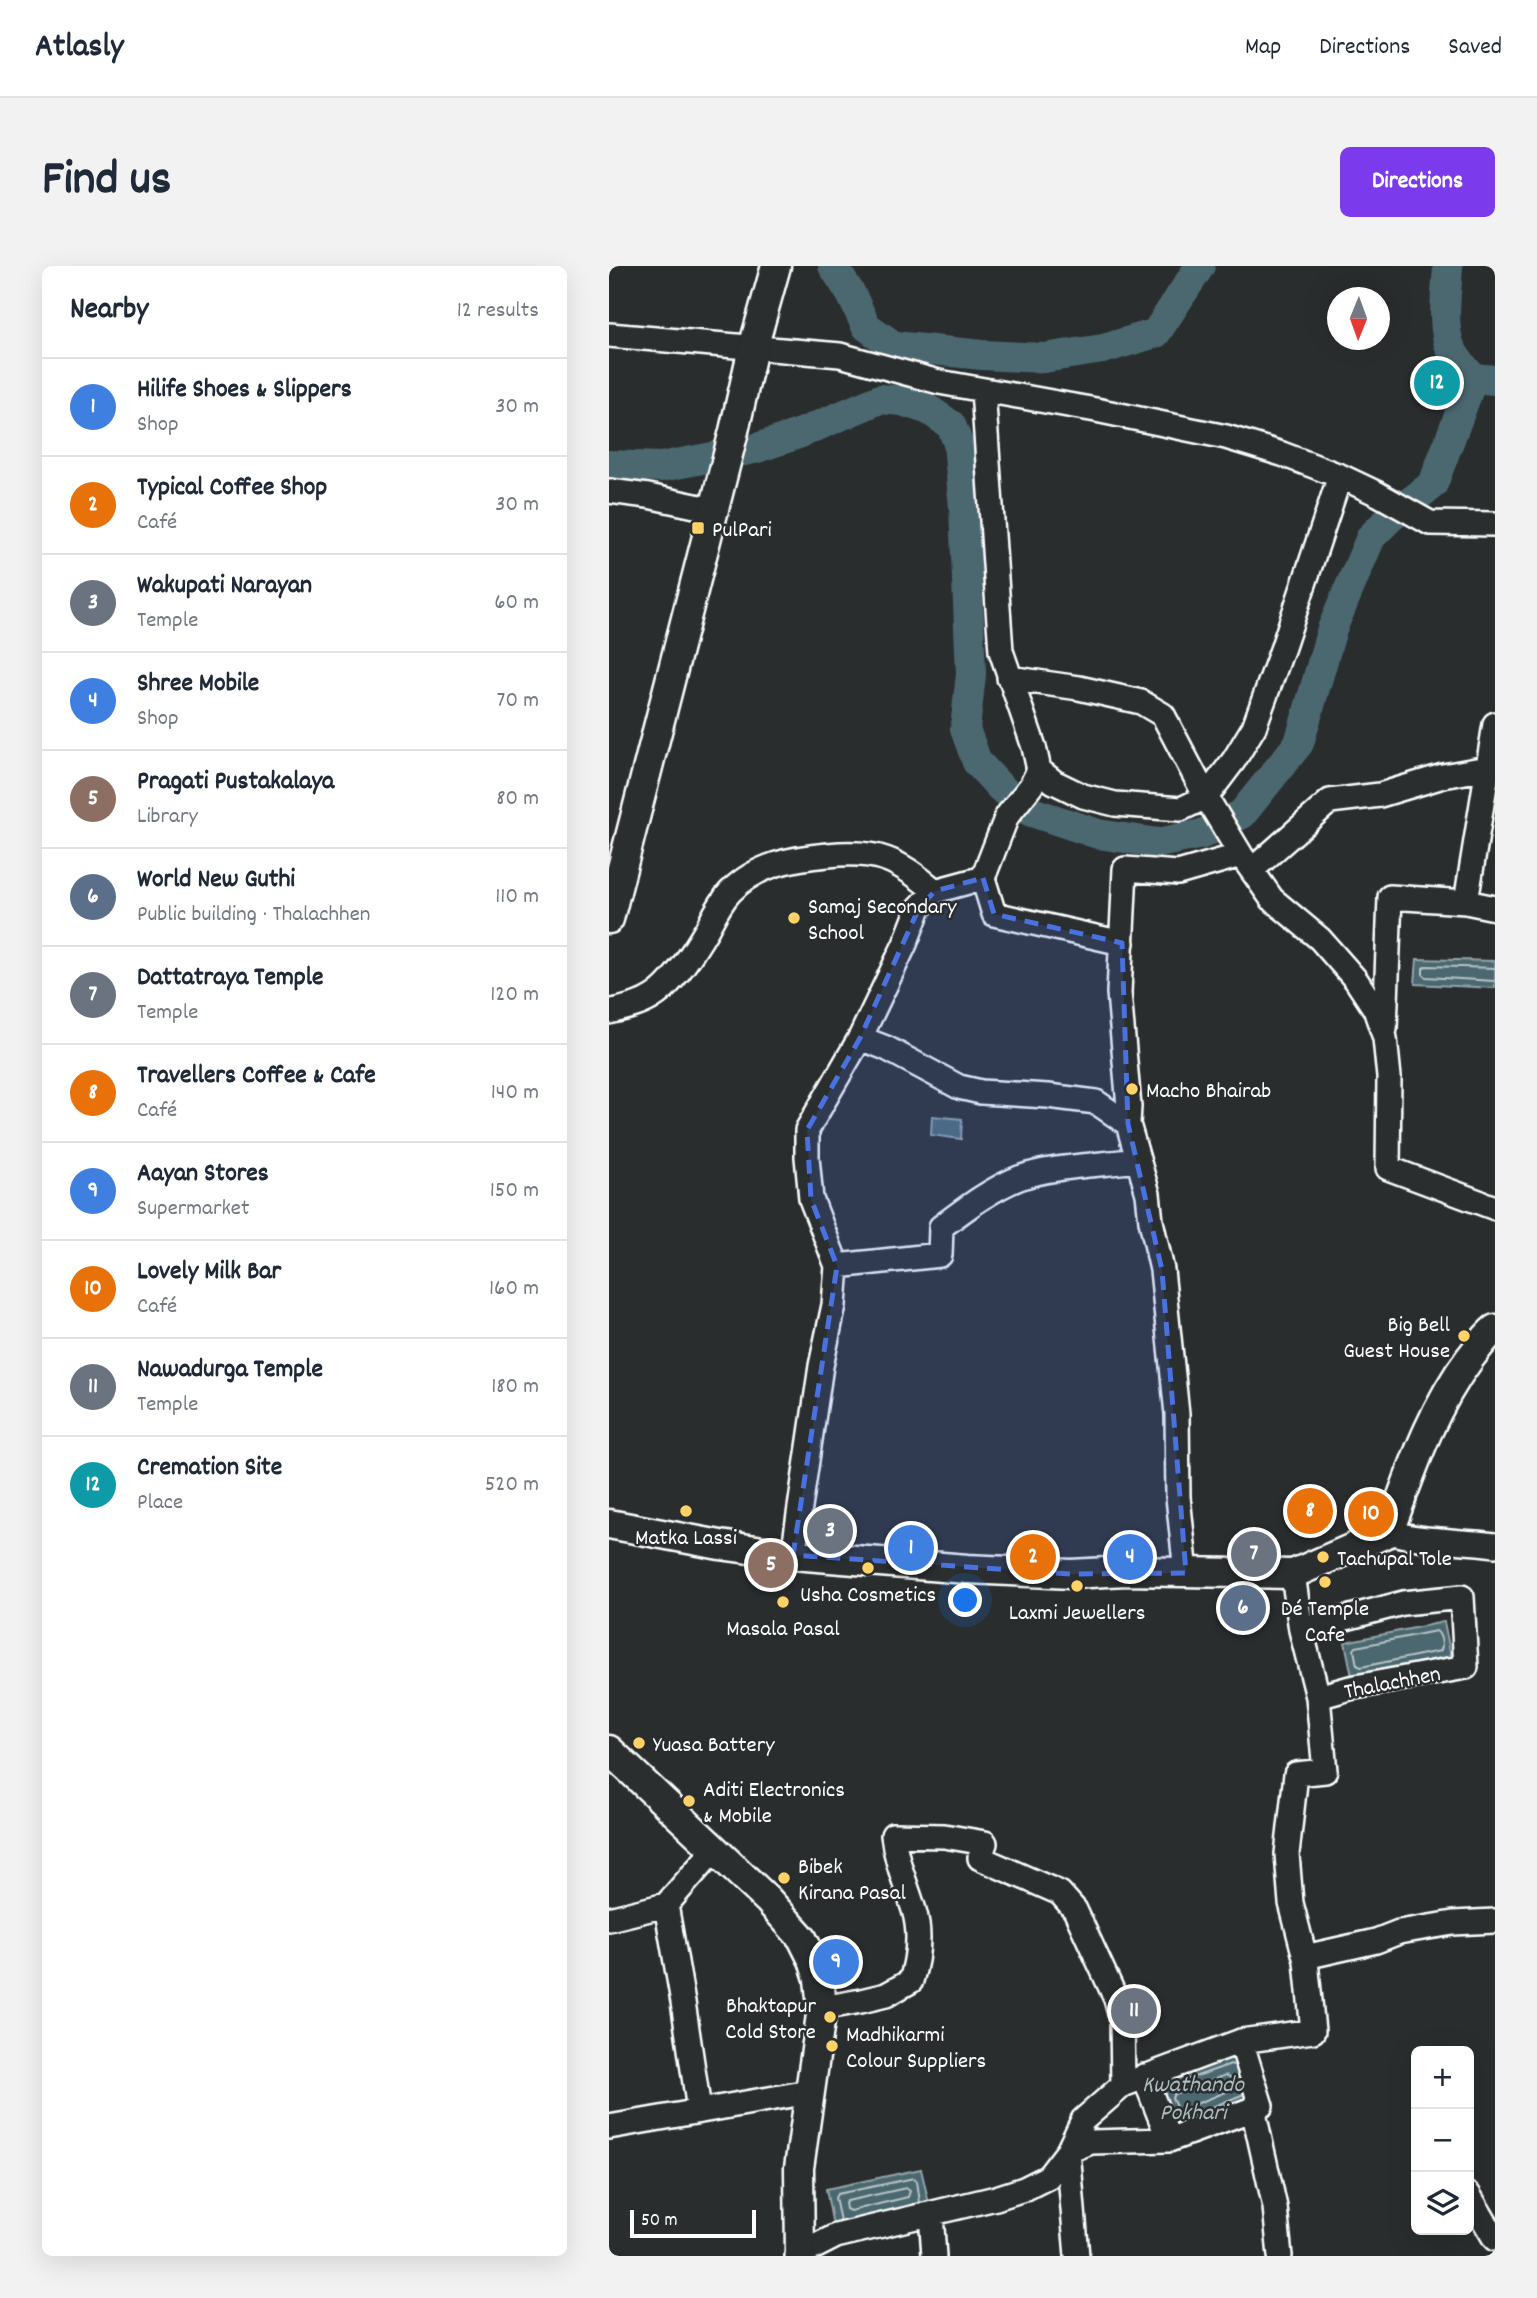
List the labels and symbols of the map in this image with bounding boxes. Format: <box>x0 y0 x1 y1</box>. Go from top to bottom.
north arrow <box>1327 287 1390 350</box>
pin: 12 <box>1414 357 1460 409</box>
place label: PulPari <box>712 515 772 548</box>
marker: PulPari <box>690 520 706 536</box>
place label: Samaj Secondary School <box>808 892 957 951</box>
marker: Samaj Secondary School <box>786 910 802 926</box>
place label: Macho Bhairab <box>1146 1076 1271 1109</box>
marker: Macho Bhairab <box>1124 1081 1140 1097</box>
place label: Big Bell Guest House <box>1343 1310 1451 1369</box>
marker: Big Bell Guest House <box>1456 1328 1472 1344</box>
pin: 8 <box>1287 1485 1333 1537</box>
pin: 10 <box>1348 1488 1394 1540</box>
marker: Matka Lassi <box>678 1503 694 1519</box>
pin: 3 <box>807 1505 853 1557</box>
pin: 1 <box>888 1522 934 1574</box>
place label: Matka Lassi <box>635 1523 737 1556</box>
pin: 7 <box>1231 1528 1277 1580</box>
pin: 2 <box>1010 1531 1056 1583</box>
pin: 4 <box>1107 1531 1153 1583</box>
pin: 5 <box>748 1539 794 1591</box>
place label: Tachupal Tole <box>1337 1544 1452 1577</box>
marker: Tachupal Tole <box>1315 1549 1331 1565</box>
marker: Usha Cosmetics <box>860 1560 876 1576</box>
marker: Dé Temple Cafe <box>1317 1574 1333 1590</box>
marker: Laxmi Jewellers <box>1069 1578 1085 1594</box>
place label: Usha Cosmetics <box>800 1580 936 1613</box>
pin: 6 <box>1220 1582 1266 1634</box>
your location <box>948 1583 982 1617</box>
marker: Masala Pasal <box>775 1594 791 1610</box>
place label: Dé Temple Cafe <box>1281 1594 1369 1653</box>
place label: Laxmi Jewellers <box>1009 1598 1145 1631</box>
place label: Masala Pasal <box>726 1614 840 1647</box>
street label: Thalachhen <box>1341 1659 1444 1710</box>
place label: Yuasa Battery <box>653 1730 775 1763</box>
marker: Yuasa Battery <box>631 1735 647 1751</box>
place label: Aditi Electronics & Mobile <box>703 1775 845 1834</box>
marker: Aditi Electronics & Mobile <box>681 1793 697 1809</box>
place label: Bibek Kirana Pasal <box>798 1852 907 1911</box>
marker: Bibek Kirana Pasal <box>776 1870 792 1886</box>
pin: 9 <box>813 1936 859 1988</box>
pin: 11 <box>1111 1985 1157 2037</box>
place label: Bhaktapur Cold Store <box>725 1991 816 2050</box>
marker: Bhaktapur Cold Store <box>822 2009 838 2025</box>
place label: Madhikarmi Colour Suppliers <box>846 2020 986 2079</box>
marker: Madhikarmi Colour Suppliers <box>824 2038 840 2054</box>
water label: Kwathando Pokhari <box>1142 2069 1245 2131</box>
scale bar <box>630 2207 756 2239</box>

